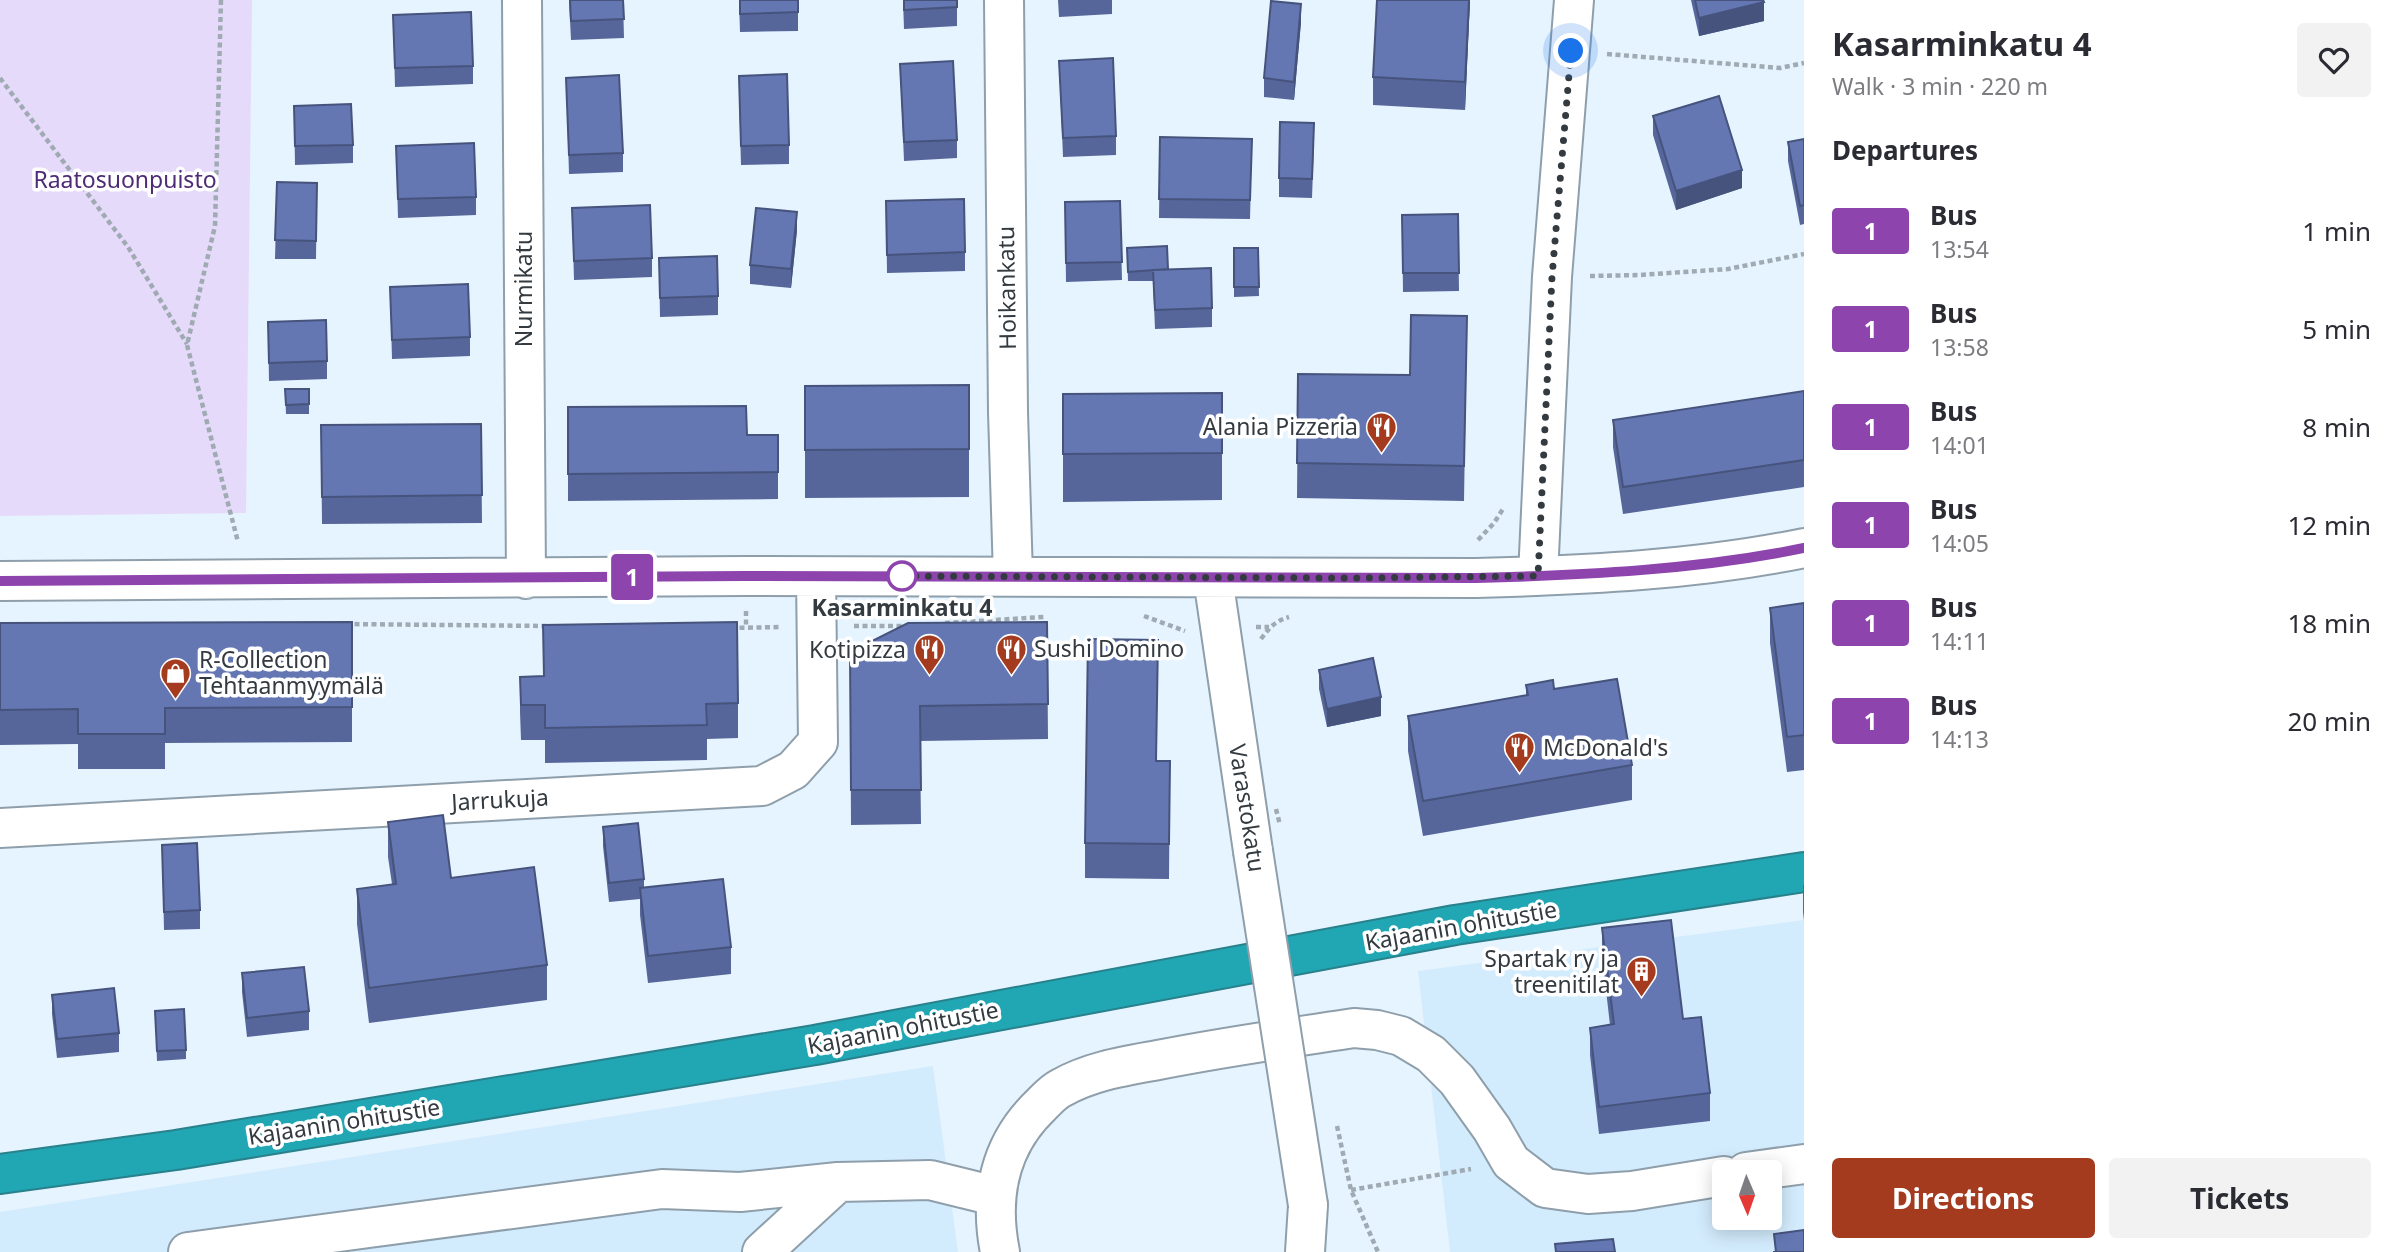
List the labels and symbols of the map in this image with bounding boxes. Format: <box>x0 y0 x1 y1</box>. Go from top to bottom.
your location <box>1553 33 1588 68</box>
park label: Raatosuonpuisto <box>33 163 217 195</box>
street label: Hoikankatu <box>989 226 1023 350</box>
street label: Nurmikatu <box>507 231 539 347</box>
place label: Alania Pizzeria <box>1203 410 1358 442</box>
restaurant icon: Alania Pizzeria <box>1364 410 1398 454</box>
line badge: 1 <box>609 554 655 600</box>
marker: Kasarminkatu 4 <box>887 561 917 591</box>
place label: Kasarminkatu 4 <box>811 591 993 623</box>
restaurant icon: Sushi Domino <box>994 632 1028 676</box>
place label: Sushi Domino <box>1034 632 1184 664</box>
place label: Kotipizza <box>809 633 906 665</box>
restaurant icon: Kotipizza <box>912 633 946 677</box>
place label: R-Collection Tehtaanmyymälä <box>199 643 384 701</box>
shop icon: R-Collection Tehtaanmyymälä <box>159 656 193 700</box>
restaurant icon: McDonald's <box>1503 731 1537 775</box>
place label: McDonald's <box>1543 731 1668 763</box>
street label: Varastokatu <box>1222 742 1274 874</box>
street label: Jarrukuja <box>448 780 550 818</box>
street label: Kajaanin ohitustie <box>1363 892 1559 958</box>
place label: Spartak ry ja treenitilat <box>1484 942 1619 1000</box>
building icon: Spartak ry ja treenitilat <box>1625 955 1659 999</box>
street label: Kajaanin ohitustie <box>805 993 1001 1061</box>
street label: Kajaanin ohitustie <box>246 1090 442 1152</box>
north arrow <box>1712 1160 1782 1230</box>

